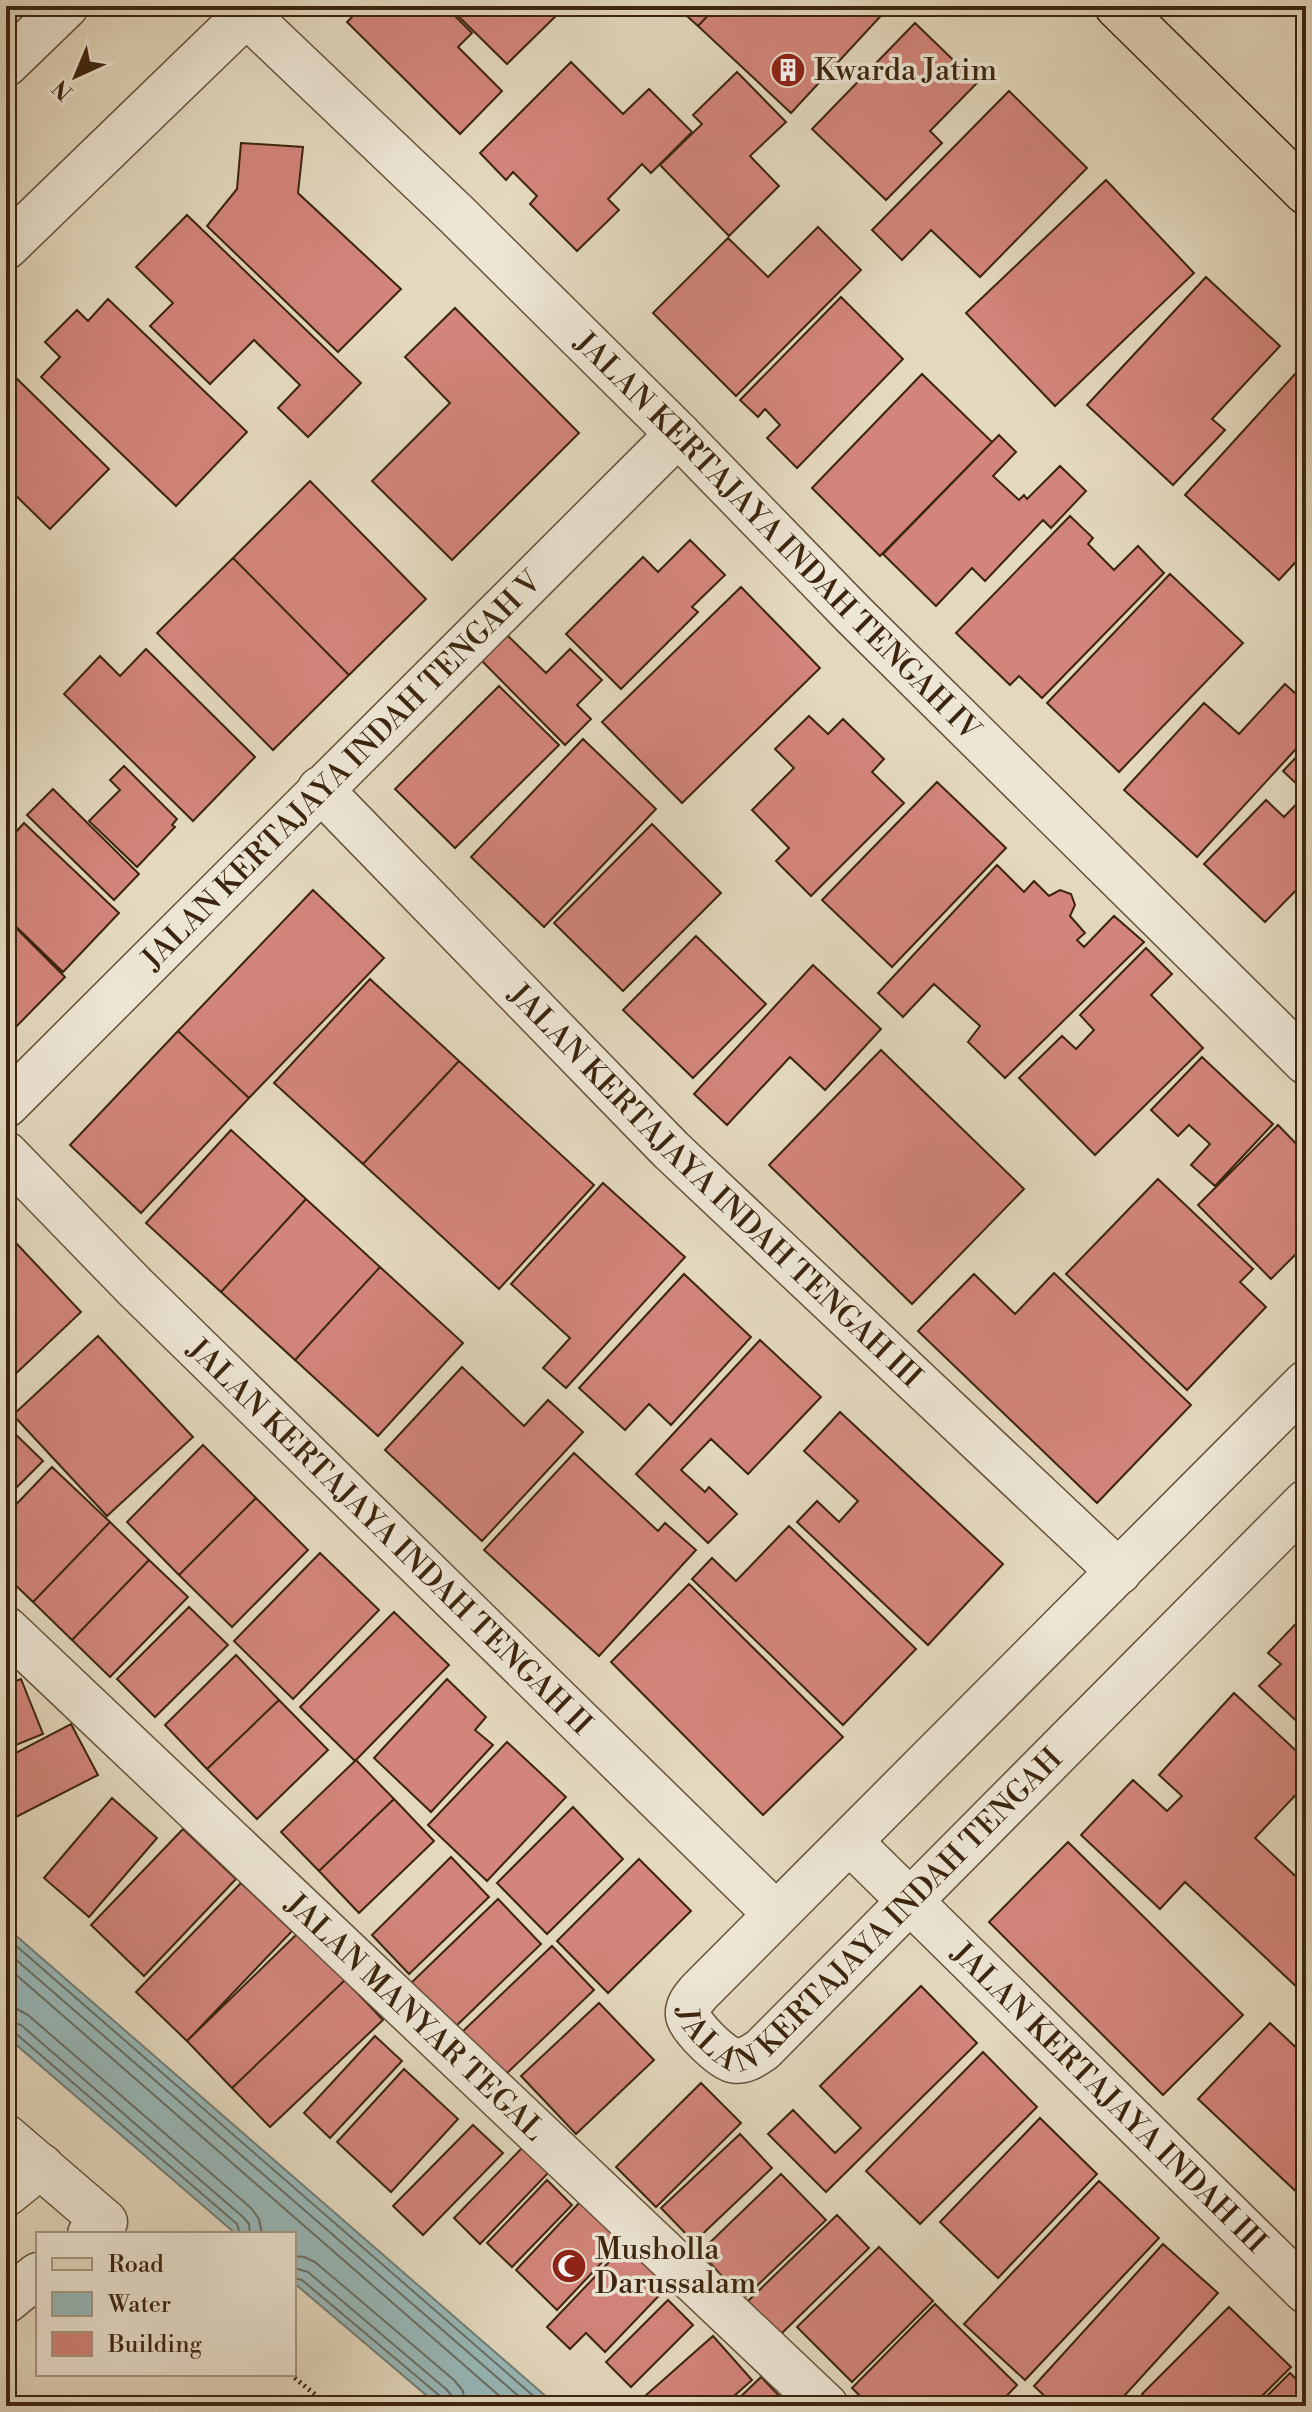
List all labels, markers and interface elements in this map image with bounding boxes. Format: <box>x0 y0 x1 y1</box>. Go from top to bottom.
north arrow <box>36 36 116 116</box>
building icon: Kwarda Jatim <box>769 51 807 89</box>
place label: Kwarda Jatim <box>814 52 997 90</box>
text: N <box>47 73 79 105</box>
street label: JALAN KERTAJAYA INDAH TENGAH IV <box>565 324 989 750</box>
street label: JALAN KERTAJAYA INDAH TENGAH V <box>134 563 550 979</box>
street label: JALAN KERTAJAYA INDAH TENGAH III <box>499 976 930 1397</box>
street label: JALAN KERTAJAYA INDAH TENGAH II <box>178 1330 600 1744</box>
street label: JALAN KERTAJAYA INDAH TENGAH <box>667 1741 1071 2082</box>
street label: JALAN MANYAR TEGAL <box>276 1885 552 2149</box>
street label: JALAN KERTAJAYA INDAH III <box>943 1934 1275 2262</box>
place label: Musholla Darussalam <box>595 2231 756 2303</box>
legend <box>36 2232 296 2376</box>
mosque icon: Musholla Darussalam <box>550 2247 588 2285</box>
text: Road <box>108 2250 164 2280</box>
text: Water <box>107 2290 171 2320</box>
text: Building <box>107 2330 202 2360</box>

